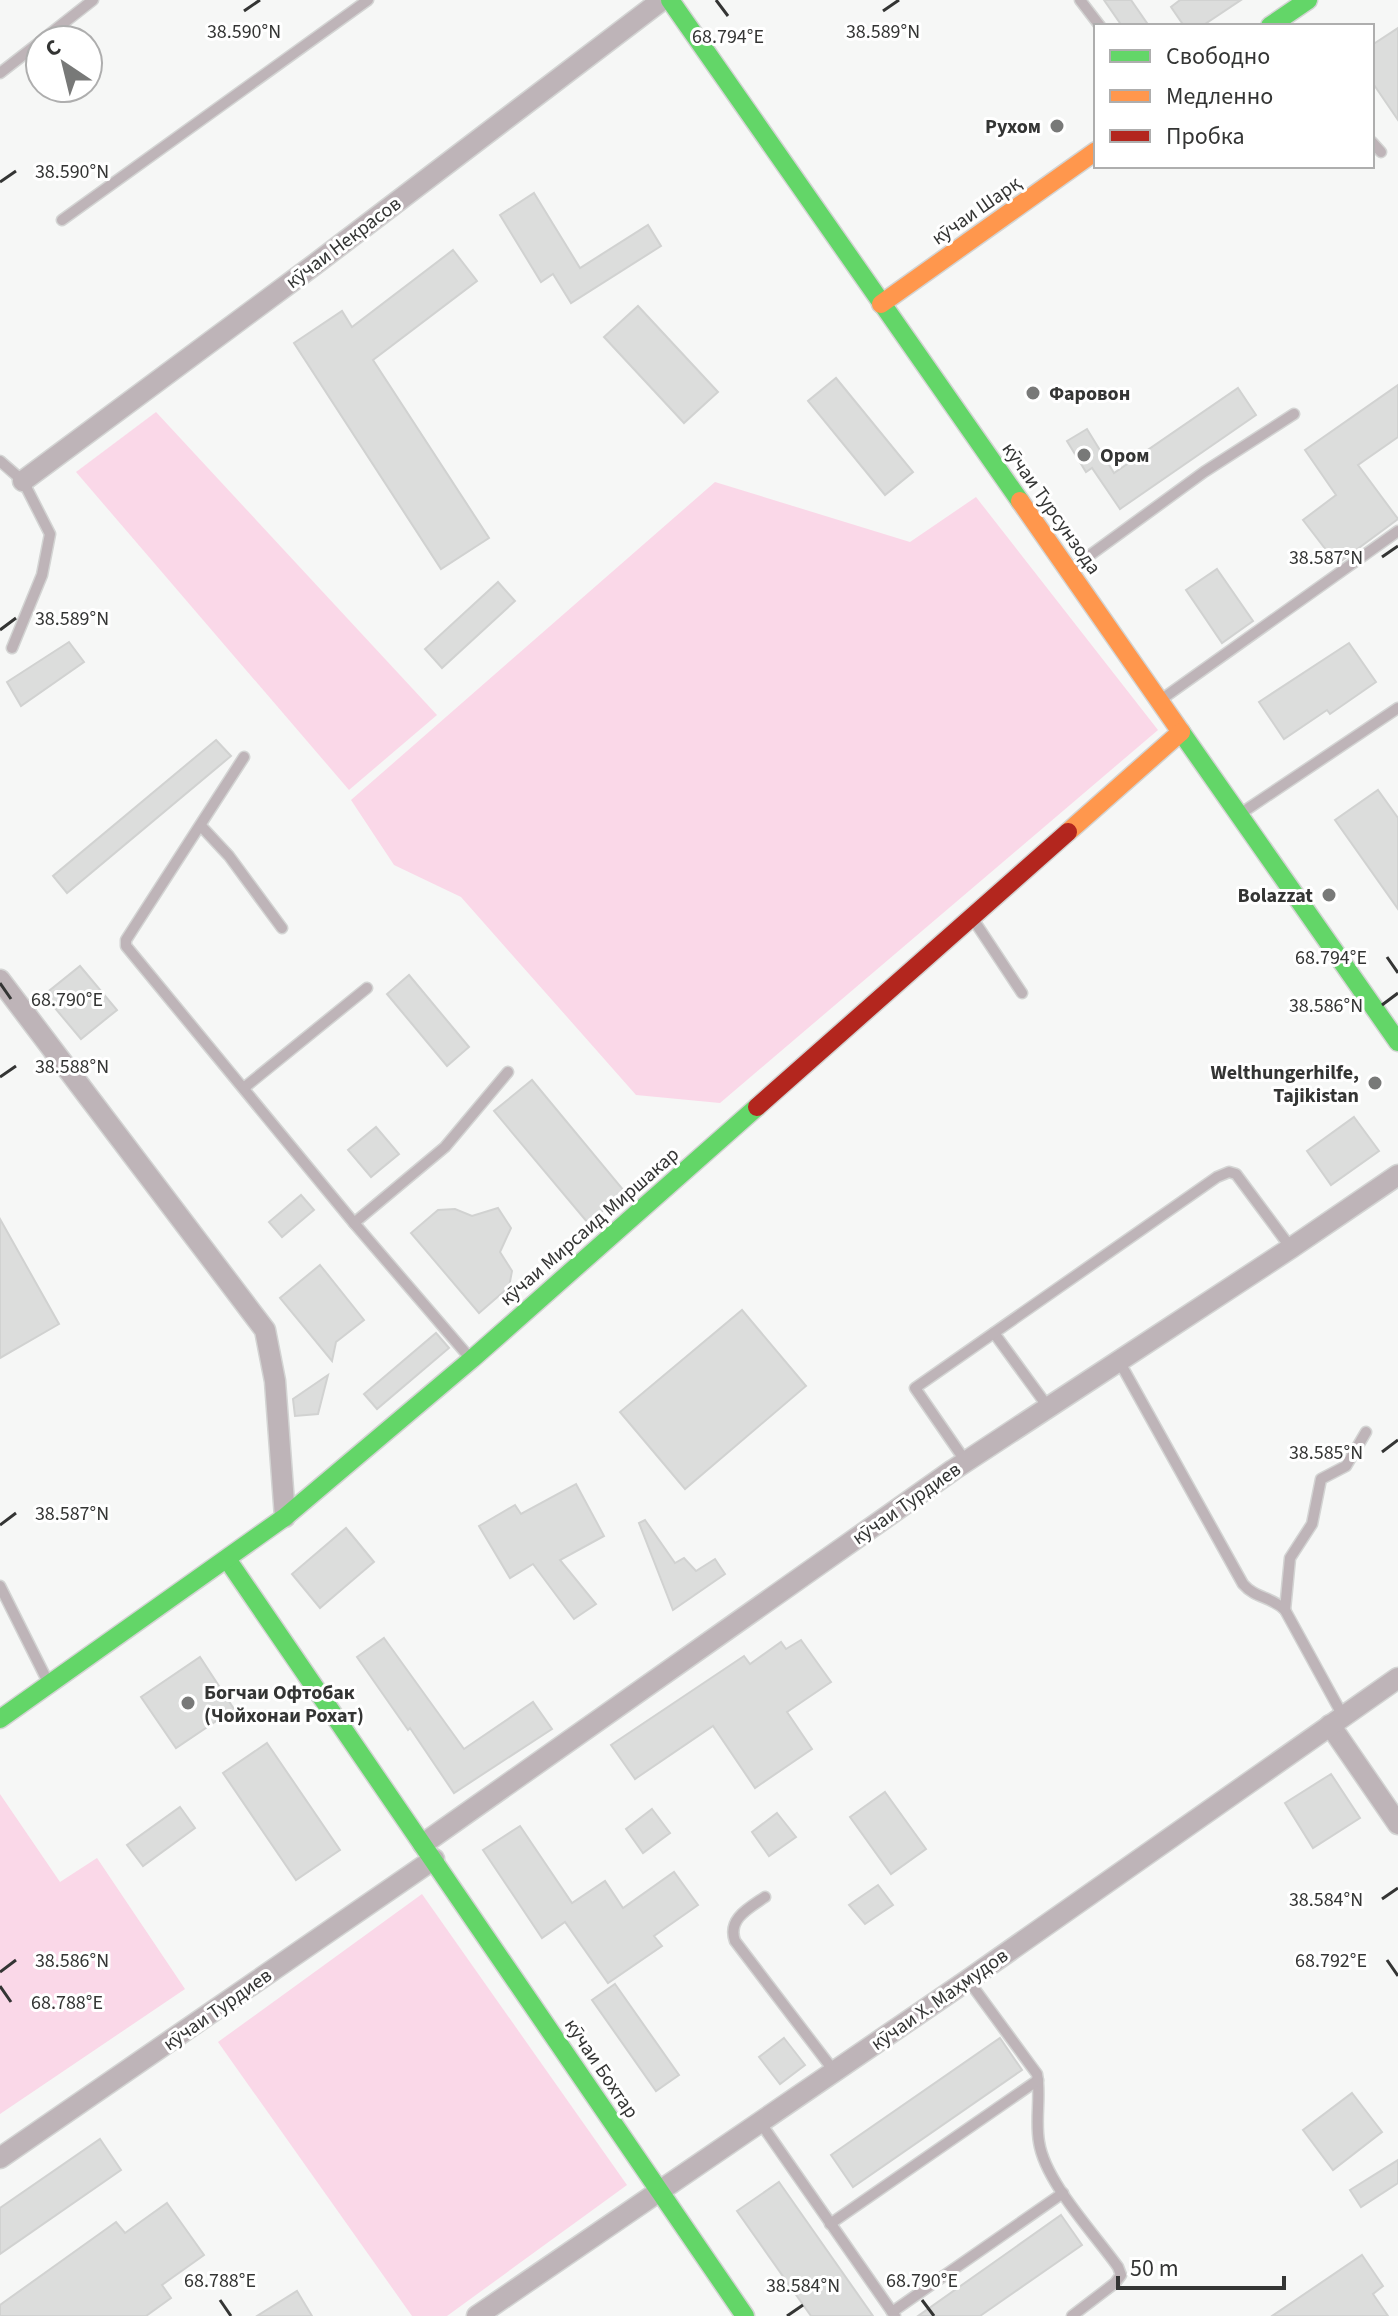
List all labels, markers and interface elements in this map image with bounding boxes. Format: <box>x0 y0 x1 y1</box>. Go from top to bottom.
text: 38.590°N <box>207 18 281 46</box>
text: 38.589°N <box>846 18 920 46</box>
text: 68.794°E <box>692 23 764 51</box>
north arrow <box>24 24 104 104</box>
legend <box>1094 24 1374 168</box>
text: С <box>39 32 68 65</box>
text: Свободно <box>1166 39 1270 74</box>
text: Медленно <box>1166 79 1273 114</box>
place label: Рухом <box>985 113 1041 141</box>
marker: Рухом <box>1048 117 1066 135</box>
text: Пробка <box>1166 119 1245 154</box>
text: 38.590°N <box>35 158 109 186</box>
street label: кӯчаи Шарқ <box>926 169 1027 252</box>
street label: кӯчаи Некрасов <box>280 190 407 296</box>
place label: Фаровон <box>1049 380 1130 408</box>
marker: Фаровон <box>1024 384 1042 402</box>
street label: кӯчаи Турсунзода <box>995 437 1107 580</box>
place label: Ором <box>1100 442 1149 470</box>
marker: Ором <box>1075 446 1093 464</box>
text: 38.587°N <box>1289 544 1363 572</box>
text: 38.589°N <box>35 605 109 633</box>
place label: Bolazzat <box>1238 882 1313 910</box>
marker: Bolazzat <box>1320 886 1338 904</box>
text: 68.794°E <box>1295 944 1367 972</box>
text: 68.790°E <box>31 986 103 1014</box>
text: 38.586°N <box>1289 992 1363 1020</box>
text: 38.588°N <box>35 1053 109 1081</box>
place label: Welthungerhilfe, Tajikistan <box>1211 1059 1359 1110</box>
marker: Welthungerhilfe, Tajikistan <box>1366 1074 1384 1092</box>
street label: кӯчаи Мирсаид Миршакар <box>494 1141 685 1313</box>
text: 38.585°N <box>1289 1439 1363 1467</box>
street label: кӯчаи Турдиев <box>846 1456 967 1552</box>
text: 38.587°N <box>35 1500 109 1528</box>
place label: Богчаи Офтобак (Чойхонаи Рохат) <box>204 1679 364 1730</box>
marker: Богчаи Офтобак (Чойхонаи Рохат) <box>179 1694 197 1712</box>
text: 38.584°N <box>1289 1886 1363 1914</box>
street label: кӯчаи Х. Маҳмудов <box>865 1942 1014 2058</box>
text: 38.586°N <box>35 1947 109 1975</box>
text: 68.792°E <box>1295 1947 1367 1975</box>
street label: кӯчаи Турдиев <box>157 1962 278 2058</box>
text: 68.788°E <box>31 1989 103 2017</box>
street label: кӯчаи Бохтар <box>557 2013 645 2124</box>
scale bar <box>1118 2240 1284 2290</box>
text: 50 m <box>1130 2251 1179 2286</box>
text: 68.788°E <box>184 2267 256 2295</box>
text: 68.790°E <box>886 2267 958 2295</box>
text: 38.584°N <box>766 2272 840 2300</box>

